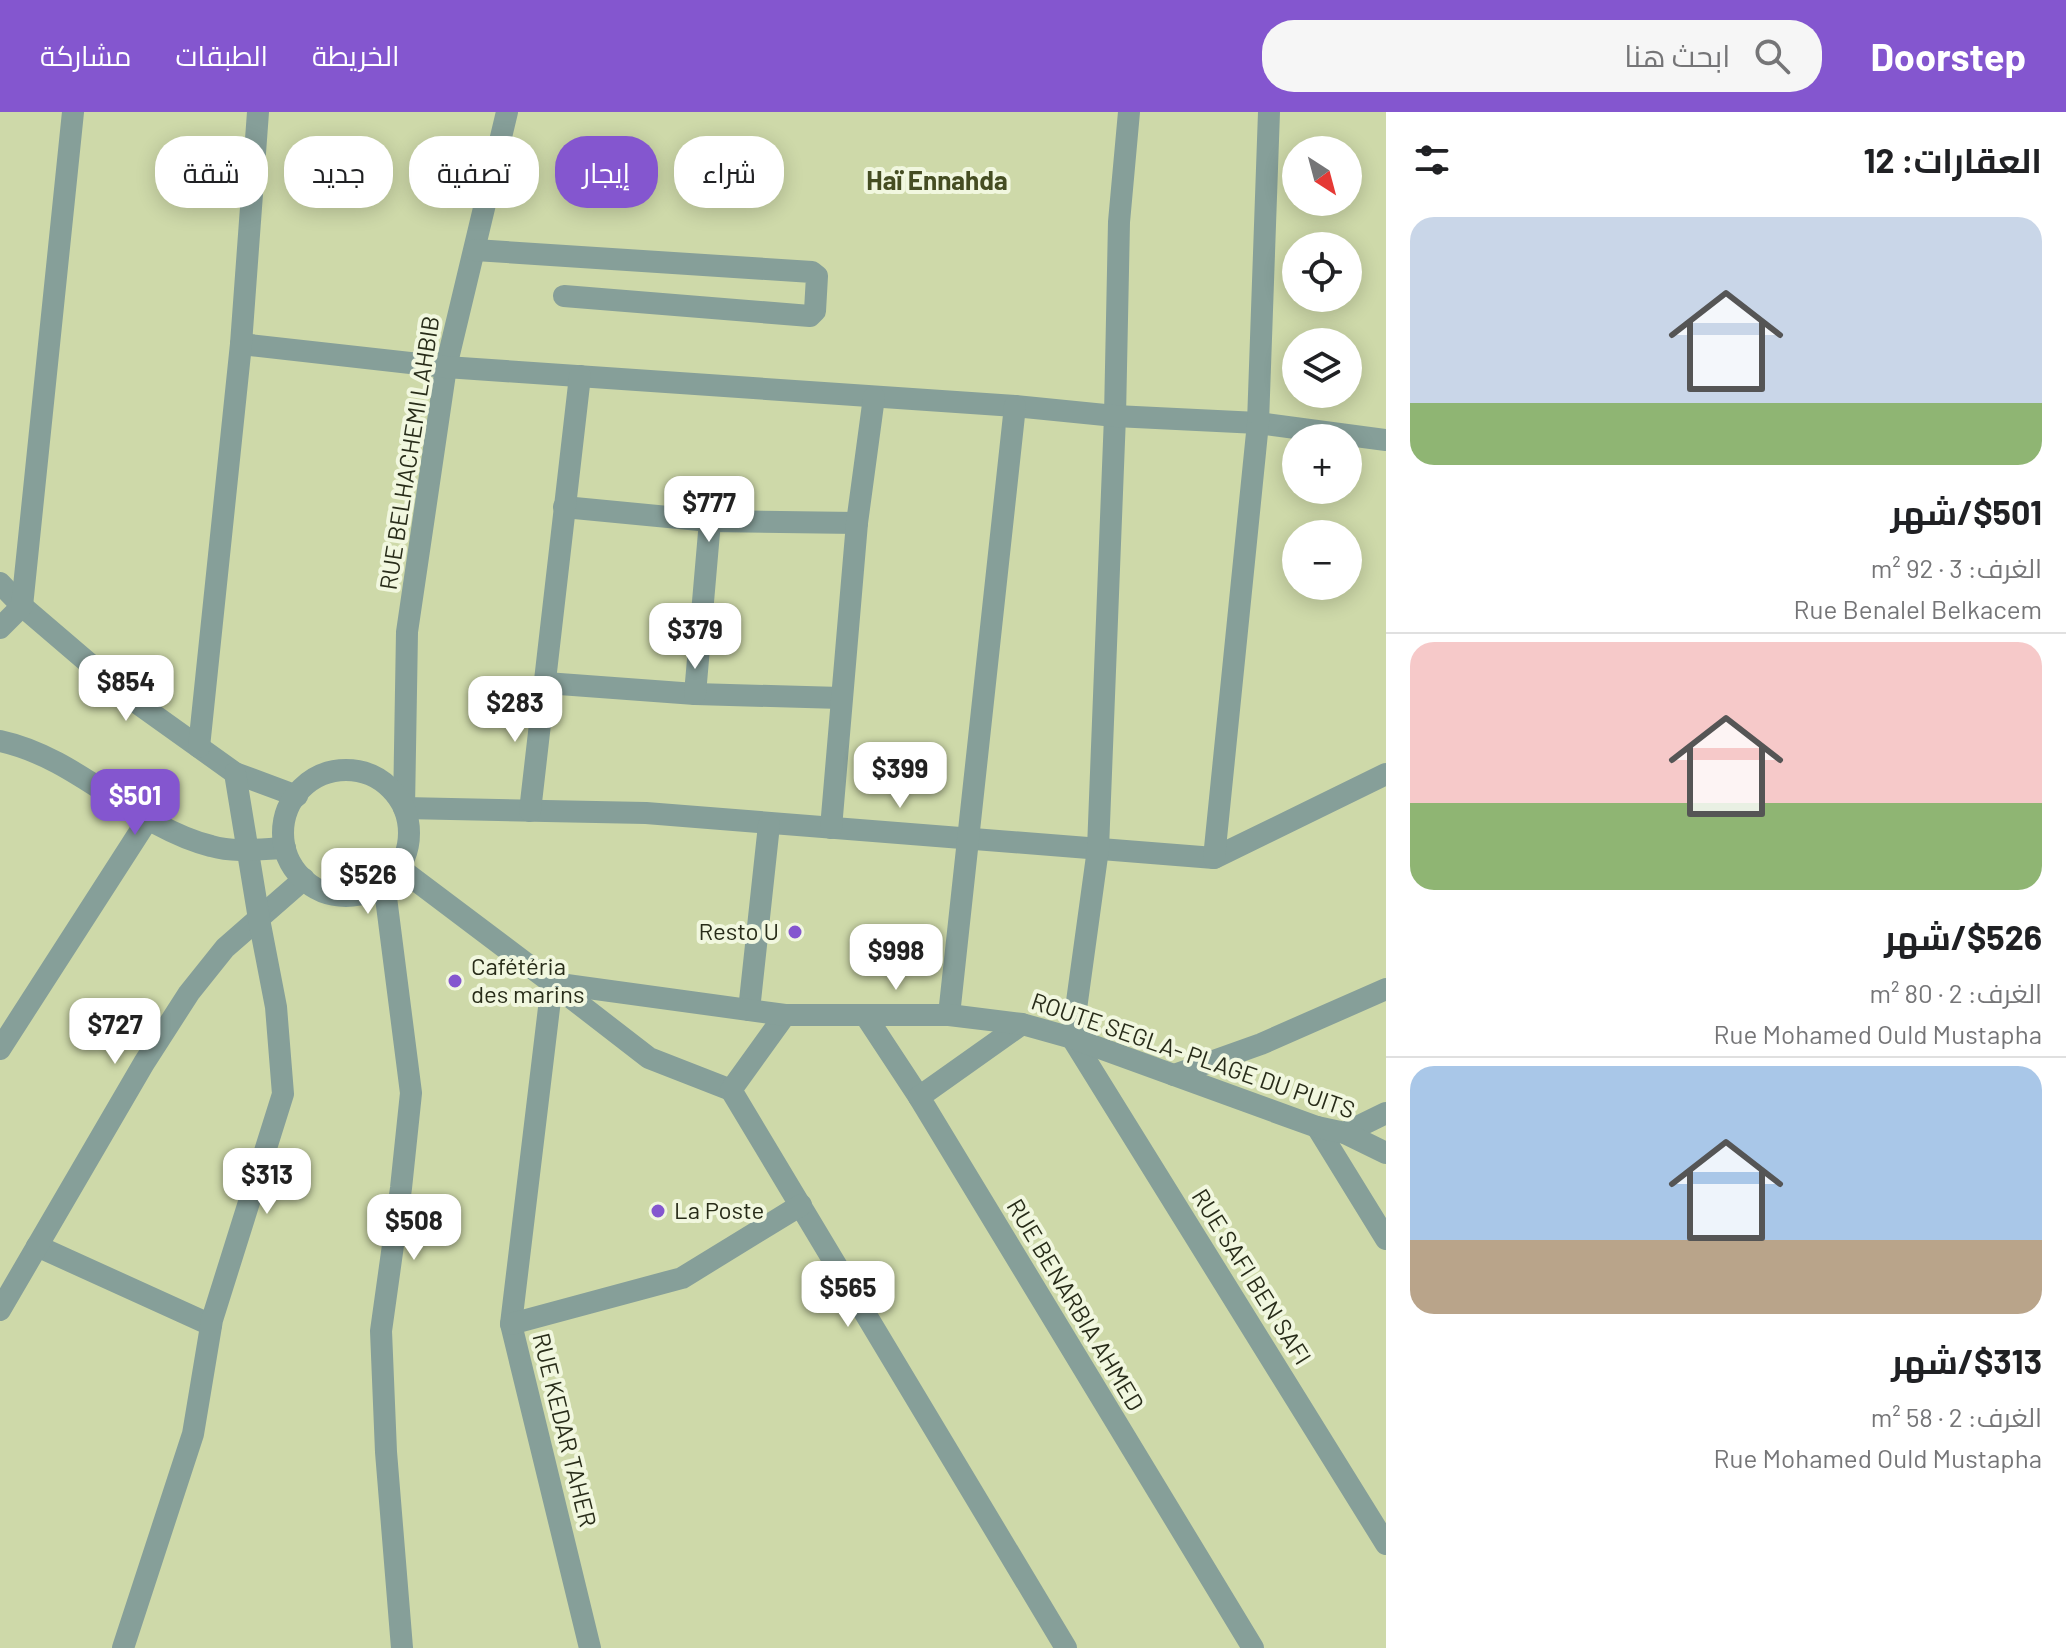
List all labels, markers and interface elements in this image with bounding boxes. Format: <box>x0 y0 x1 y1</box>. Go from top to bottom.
search box <box>1262 20 1822 92</box>
text: Doorstep <box>1870 33 2026 79</box>
icon: search <box>1750 34 1794 78</box>
text: ابحث هنا <box>1624 37 1730 73</box>
text: مشاركة <box>40 38 131 72</box>
text: الطبقات <box>175 38 268 72</box>
text: الخريطة <box>312 38 399 72</box>
chip: شقة <box>155 136 268 208</box>
chip: جديد <box>284 136 393 208</box>
chip: تصفية <box>409 136 539 208</box>
chip: إيجار <box>555 136 658 208</box>
chip: شراء <box>674 136 784 208</box>
north arrow <box>1282 136 1362 216</box>
map controls <box>1282 136 1362 600</box>
icon: filters <box>1410 138 1454 182</box>
text: العقارات: 12 <box>1863 139 2042 180</box>
district label: Haï Ennahda <box>866 164 1008 195</box>
button: locate <box>1282 232 1362 312</box>
icon: home <box>1654 269 1798 413</box>
street label: RUE BELHACHEMI LAHBIB <box>373 314 445 592</box>
button: layers <box>1282 328 1362 408</box>
button: + <box>1282 424 1362 504</box>
pin: $777 <box>662 476 756 544</box>
text: $777 <box>682 486 736 517</box>
text: $501/شهر <box>1891 491 2042 532</box>
button: − <box>1282 520 1362 600</box>
text: الغرف: 3 · 92 m² <box>1871 552 2042 583</box>
text: Rue Benalel Belkacem <box>1794 593 2042 624</box>
pin: $379 <box>648 603 742 671</box>
text: $379 <box>667 613 723 644</box>
pin: $854 <box>79 655 173 723</box>
text: $854 <box>97 665 155 696</box>
pin: $283 <box>468 676 562 744</box>
text: $283 <box>486 686 544 717</box>
icon: home <box>1654 694 1798 838</box>
pin: $399 <box>853 742 947 810</box>
text: $399 <box>872 752 928 783</box>
pin: $501 <box>88 769 182 837</box>
text: $501 <box>109 779 161 810</box>
pin: $526 <box>321 848 415 916</box>
text: $526 <box>339 858 397 889</box>
place label: Resto U <box>698 916 779 945</box>
text: $526/شهر <box>1884 916 2042 957</box>
marker: Resto U <box>786 923 804 941</box>
pin: $998 <box>849 924 943 992</box>
text: $998 <box>868 934 924 965</box>
place label: Cafétéria des marins <box>471 951 584 1008</box>
marker: Cafétéria des marins <box>446 972 464 990</box>
text: الغرف: 2 · 80 m² <box>1869 977 2042 1008</box>
street label: ROUTE SEGLA- PLAGE DU PUITS <box>1028 985 1359 1124</box>
pin: $727 <box>68 998 162 1066</box>
text: $727 <box>87 1008 143 1039</box>
text: Rue Mohamed Ould Mustapha <box>1714 1018 2042 1049</box>
icon: home <box>1654 1118 1798 1262</box>
pin: $313 <box>220 1148 314 1216</box>
text: $313 <box>241 1158 293 1189</box>
street label: RUE SAFI BEN SAFI <box>1186 1183 1318 1369</box>
street label: RUE BENARBIA AHMED <box>1002 1193 1151 1415</box>
pin: $508 <box>367 1194 461 1262</box>
place label: La Poste <box>674 1195 764 1224</box>
marker: La Poste <box>649 1202 667 1220</box>
text: $508 <box>385 1204 443 1235</box>
pin: $565 <box>801 1261 895 1329</box>
text: $565 <box>820 1271 876 1302</box>
street label: RUE KEDAR TAHER <box>527 1330 604 1530</box>
text: $313/شهر <box>1891 1340 2042 1381</box>
text: الغرف: 2 · 58 m² <box>1871 1401 2042 1432</box>
text: Rue Mohamed Ould Mustapha <box>1714 1442 2042 1473</box>

